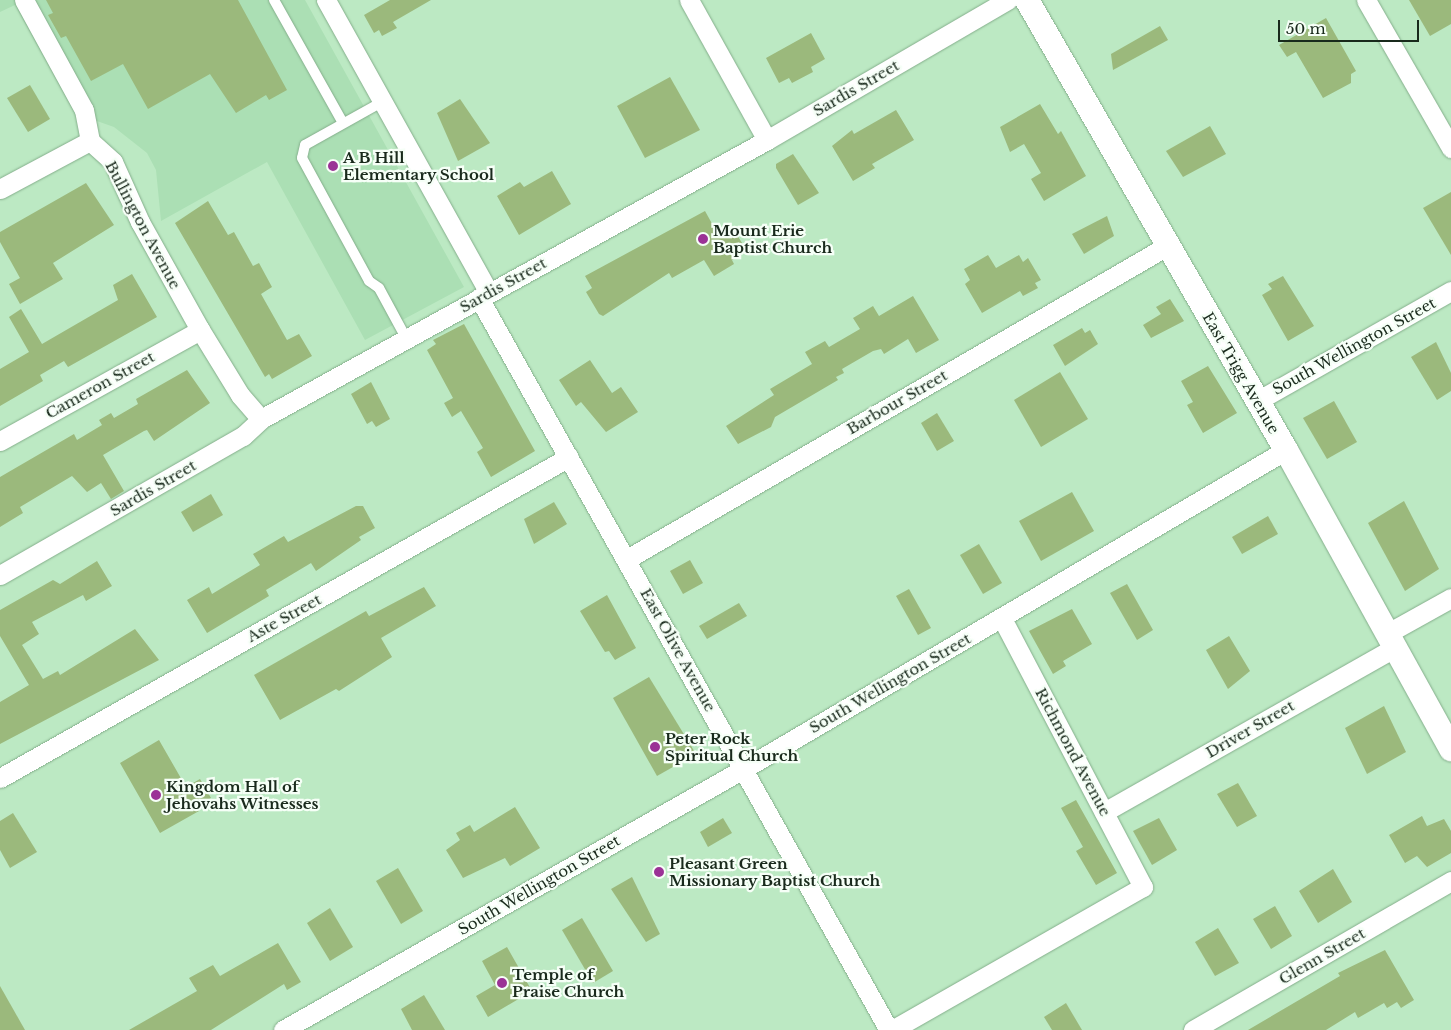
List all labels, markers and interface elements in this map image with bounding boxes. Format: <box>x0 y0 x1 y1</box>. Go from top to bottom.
scale bar <box>1281 10 1422 42</box>
text: 50 m <box>1286 19 1326 38</box>
street label: Sardis Street <box>810 56 902 120</box>
place label: A B Hill Elementary School <box>343 148 495 183</box>
street label: Bullington Avenue <box>102 158 184 292</box>
marker: A B Hill Elementary School <box>327 160 339 172</box>
place label: Mount Erie Baptist Church <box>713 221 832 256</box>
marker: Mount Erie Baptist Church <box>697 233 709 245</box>
street label: Sardis Street <box>456 254 550 316</box>
street label: South Wellington Street <box>1269 293 1439 399</box>
street label: East Trigg Avenue <box>1199 308 1283 438</box>
street label: Cameron Street <box>42 348 158 422</box>
street label: Barbour Street <box>843 366 951 438</box>
street label: Sardis Street <box>107 456 199 520</box>
street label: East Olive Avenue <box>636 585 720 715</box>
street label: Aste Street <box>244 590 324 646</box>
street label: South Wellington Street <box>806 629 974 737</box>
street label: Richmond Avenue <box>1031 685 1115 819</box>
street label: Driver Street <box>1202 696 1298 762</box>
place label: Peter Rock Spiritual Church <box>665 729 798 764</box>
marker: Peter Rock Spiritual Church <box>649 741 661 753</box>
place label: Kingdom Hall of Jehovahs Witnesses <box>166 777 319 812</box>
marker: Kingdom Hall of Jehovahs Witnesses <box>150 789 162 801</box>
street label: South Wellington Street <box>455 831 623 939</box>
place label: Pleasant Green Missionary Baptist Church <box>669 854 881 889</box>
marker: Pleasant Green Missionary Baptist Church <box>653 866 665 878</box>
street label: Glenn Street <box>1276 924 1368 988</box>
place label: Temple of Praise Church <box>512 965 624 1000</box>
marker: Temple of Praise Church <box>496 977 508 989</box>

